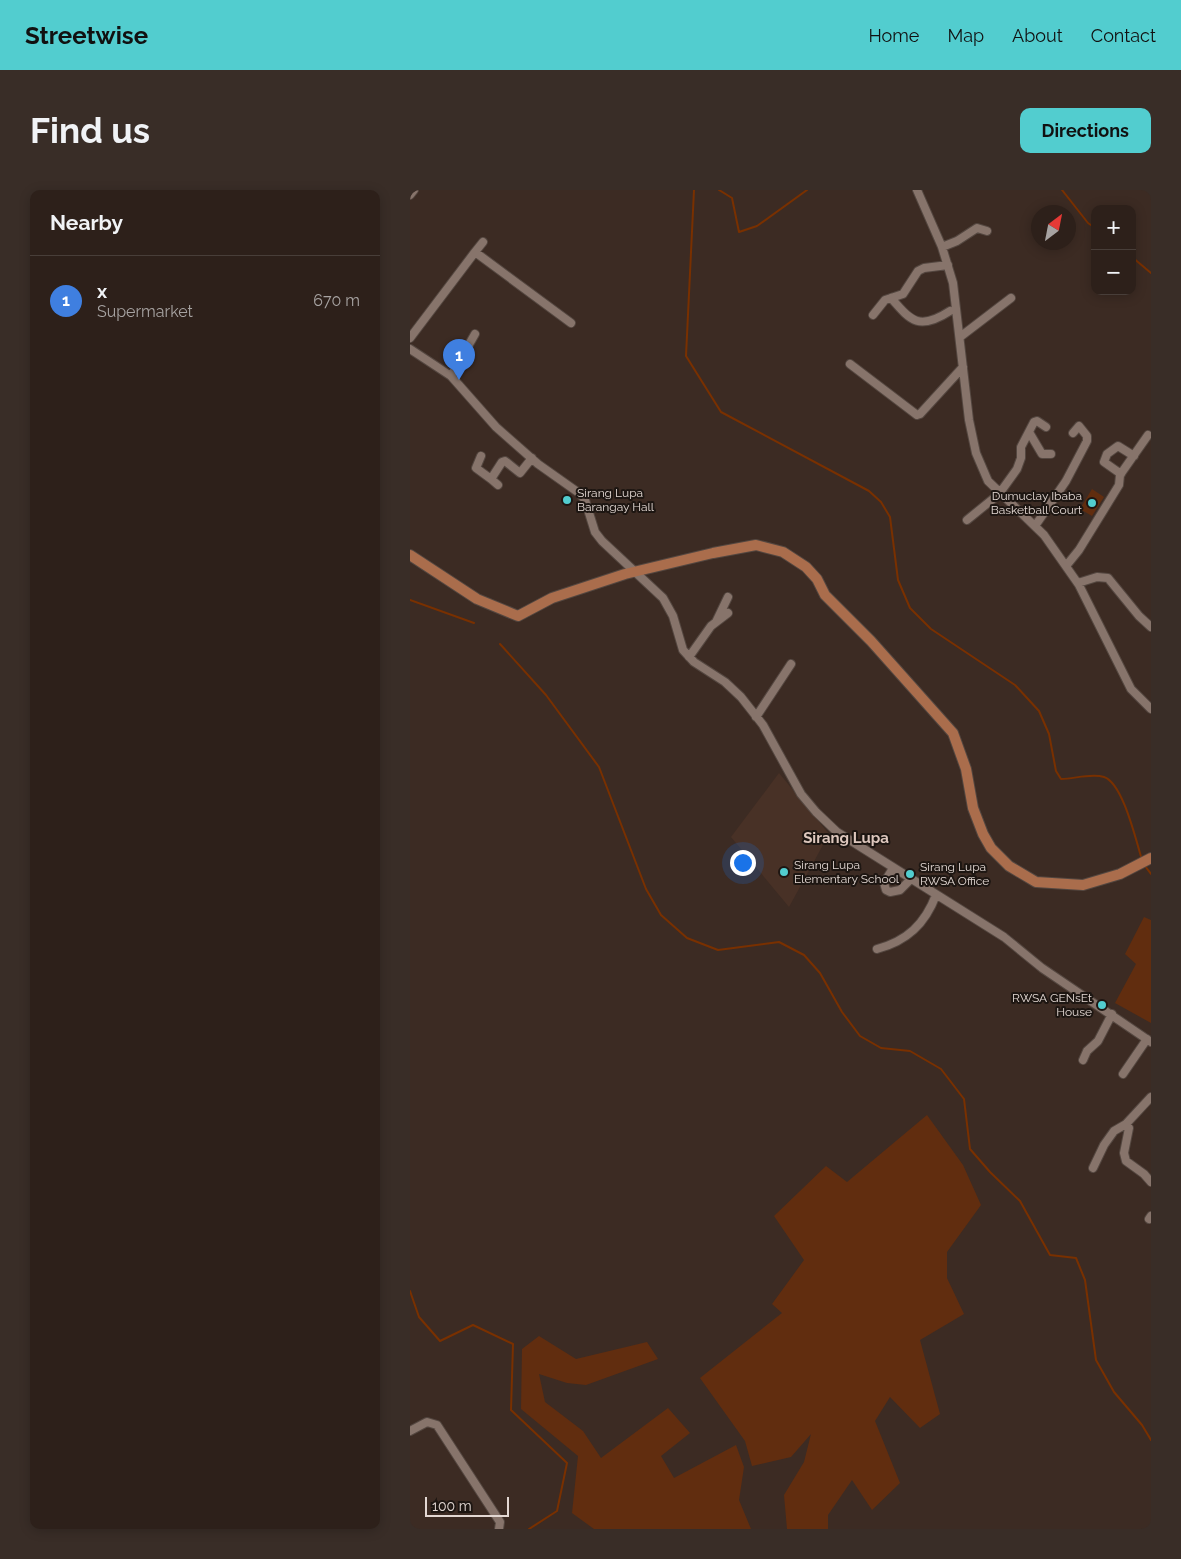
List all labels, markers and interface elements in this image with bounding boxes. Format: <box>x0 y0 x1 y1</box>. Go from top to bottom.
text: Streetwise <box>25 21 148 50</box>
text: Home <box>868 25 919 46</box>
text: Map <box>947 25 984 46</box>
text: About <box>1012 25 1063 46</box>
text: Contact <box>1091 25 1156 46</box>
button: Directions <box>1020 108 1151 153</box>
text: Find us <box>30 110 150 151</box>
north arrow <box>1031 205 1076 250</box>
map controls <box>1091 205 1136 295</box>
button: + <box>1091 205 1136 250</box>
text: Nearby <box>50 210 123 235</box>
button: − <box>1091 250 1136 295</box>
text: x <box>97 280 107 302</box>
text: 1 <box>62 291 70 310</box>
text: 670 m <box>313 291 360 310</box>
text: Supermarket <box>97 302 193 321</box>
pin: 1 <box>443 339 475 380</box>
place label: Sirang Lupa Barangay Hall <box>577 486 655 514</box>
place label: Dumuclay Ibaba Basketball Court <box>991 489 1082 517</box>
marker: Sirang Lupa Barangay Hall <box>561 494 573 506</box>
marker: Dumuclay Ibaba Basketball Court <box>1086 497 1098 509</box>
district label: Sirang Lupa <box>803 829 889 847</box>
your location <box>730 850 756 876</box>
place label: Sirang Lupa Elementary School <box>794 858 900 886</box>
place label: Sirang Lupa RWSA Office <box>920 860 989 888</box>
marker: Sirang Lupa Elementary School <box>778 866 790 878</box>
marker: Sirang Lupa RWSA Office <box>904 868 916 880</box>
place label: RWSA GENsEt House <box>1012 991 1092 1019</box>
marker: RWSA GENsEt House <box>1096 999 1108 1011</box>
scale bar <box>425 1494 509 1517</box>
text: 100 m <box>432 1498 472 1514</box>

